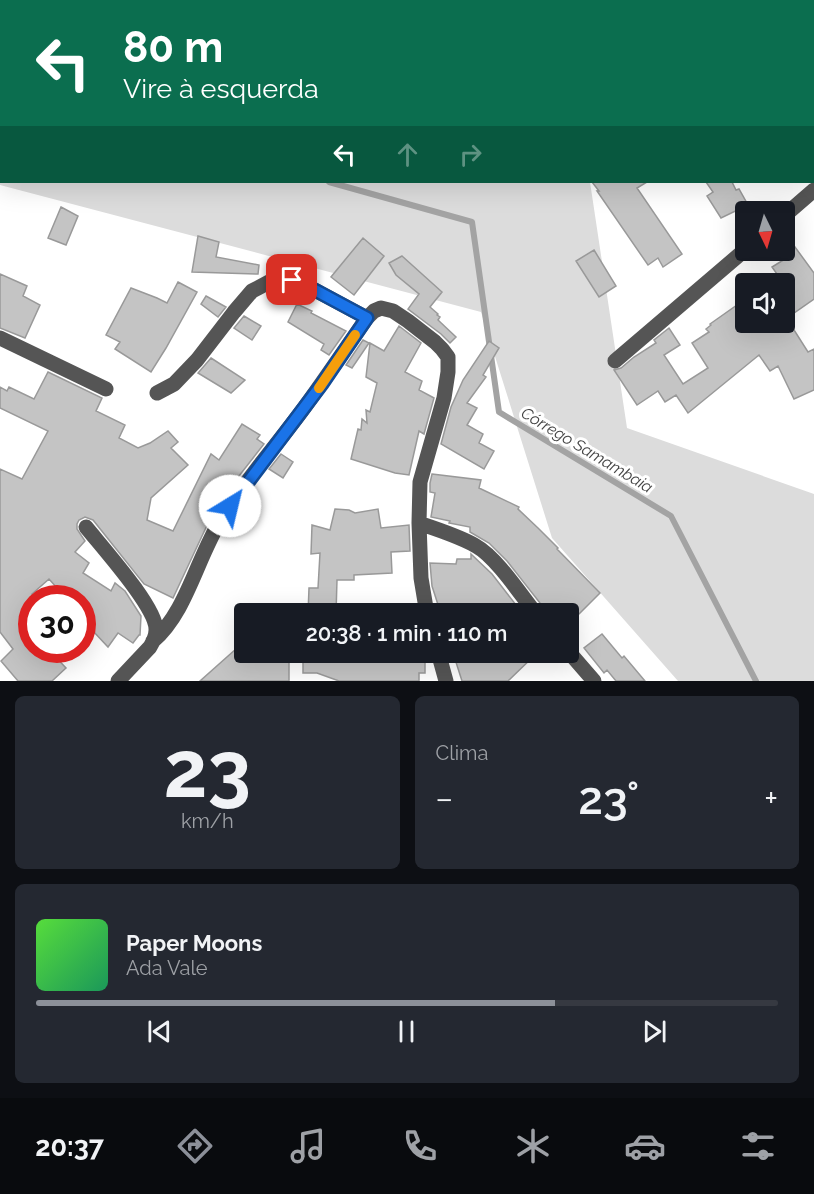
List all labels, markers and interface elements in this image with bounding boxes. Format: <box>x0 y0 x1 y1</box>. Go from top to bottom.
text: 80 m <box>123 23 223 72</box>
icon: left <box>24 24 102 102</box>
text: Vire à esquerda <box>123 73 319 104</box>
icon: left <box>328 138 361 171</box>
icon: ahead <box>391 138 424 171</box>
icon: right <box>454 138 487 171</box>
north arrow <box>735 201 795 261</box>
map controls <box>735 201 795 333</box>
pin <box>266 254 317 305</box>
icon: arrive <box>275 263 308 296</box>
button: sound <box>735 273 795 333</box>
water label: Córrego Samambaia <box>518 403 657 497</box>
position arrow <box>198 474 262 538</box>
speed limit sign: 30 <box>18 585 96 663</box>
text: 20:38 · 1 min · 110 m <box>306 620 507 646</box>
text: 23 <box>163 724 251 815</box>
text: Clima <box>436 741 488 765</box>
text: 23° <box>578 772 639 825</box>
text: − <box>436 779 453 818</box>
text: + <box>764 779 778 818</box>
text: km/h <box>181 809 234 833</box>
text: Paper Moons <box>126 930 262 956</box>
text: Ada Vale <box>126 956 208 980</box>
icon: previous <box>143 1015 176 1048</box>
icon: pause <box>390 1015 423 1048</box>
icon: next <box>638 1015 671 1048</box>
icon: directions <box>174 1125 216 1167</box>
icon: music <box>287 1125 329 1167</box>
icon: phone <box>399 1125 441 1167</box>
icon: climate <box>512 1125 554 1167</box>
icon: car <box>624 1125 666 1167</box>
icon: filters <box>737 1125 779 1167</box>
text: 20:37 <box>35 1131 104 1162</box>

